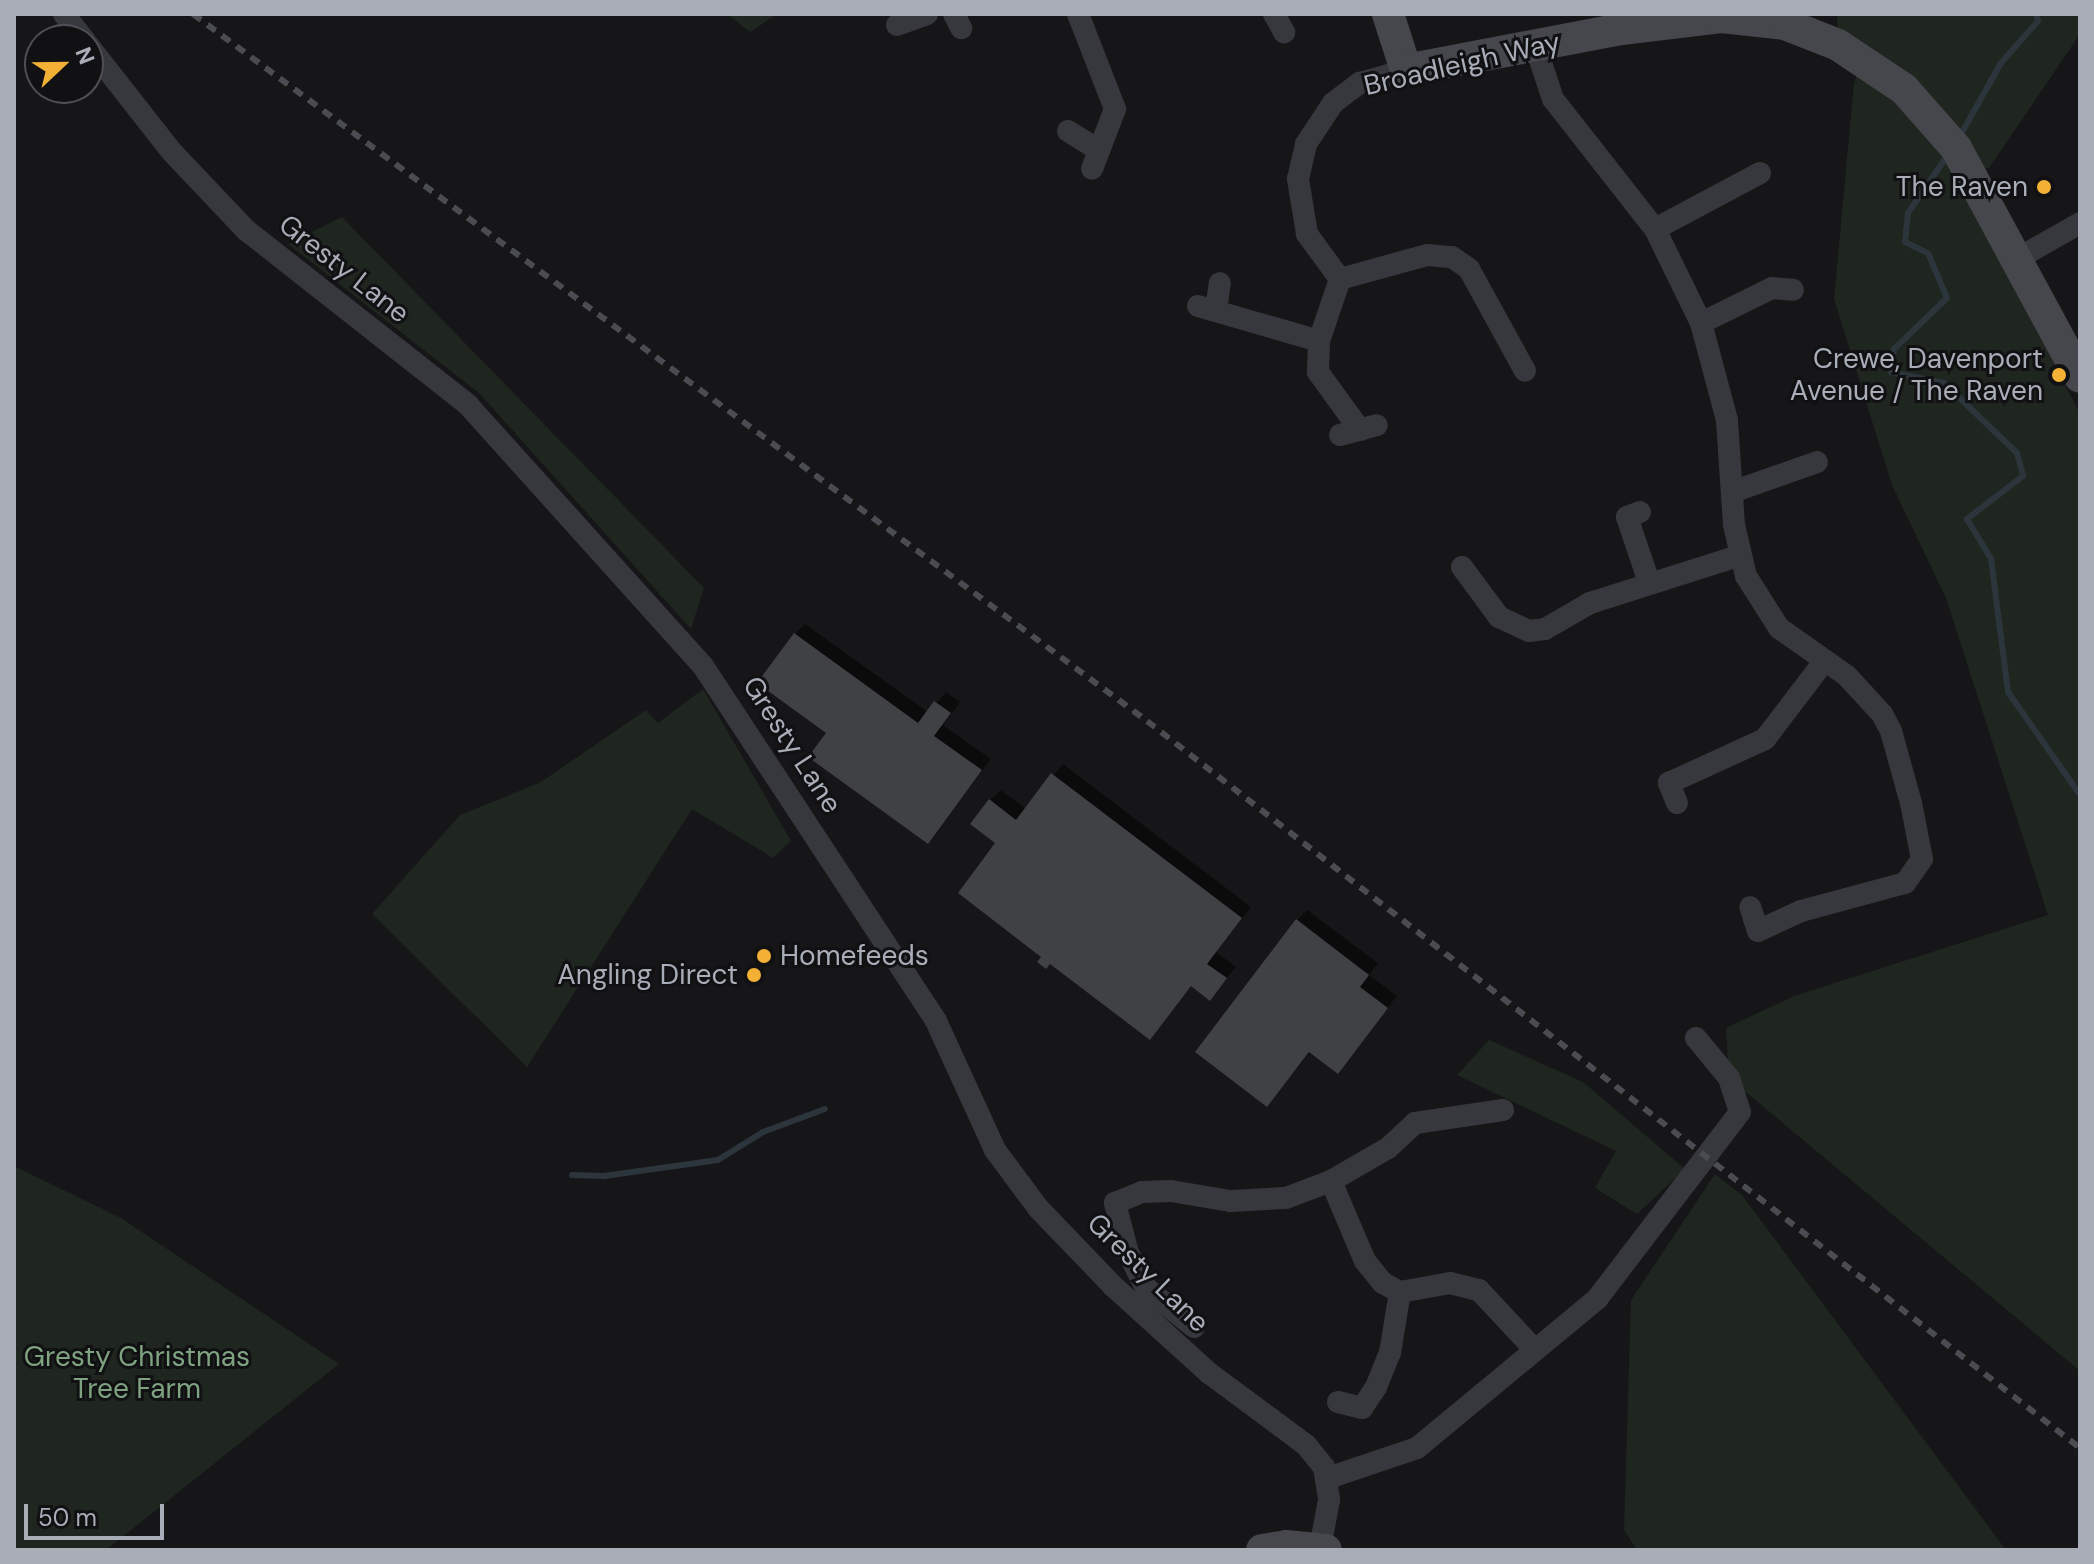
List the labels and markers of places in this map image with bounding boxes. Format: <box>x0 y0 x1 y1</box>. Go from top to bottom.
place label: The Raven <box>1896 170 2028 204</box>
marker: The Raven <box>2035 178 2053 196</box>
place label: Crewe, Davenport Avenue / The Raven <box>1790 342 2043 408</box>
marker: Crewe, Davenport Avenue / The Raven <box>2050 366 2068 384</box>
place label: Homefeeds <box>780 939 929 973</box>
marker: Homefeeds <box>755 947 773 965</box>
place label: Angling Direct <box>557 958 738 992</box>
marker: Angling Direct <box>745 966 763 984</box>

